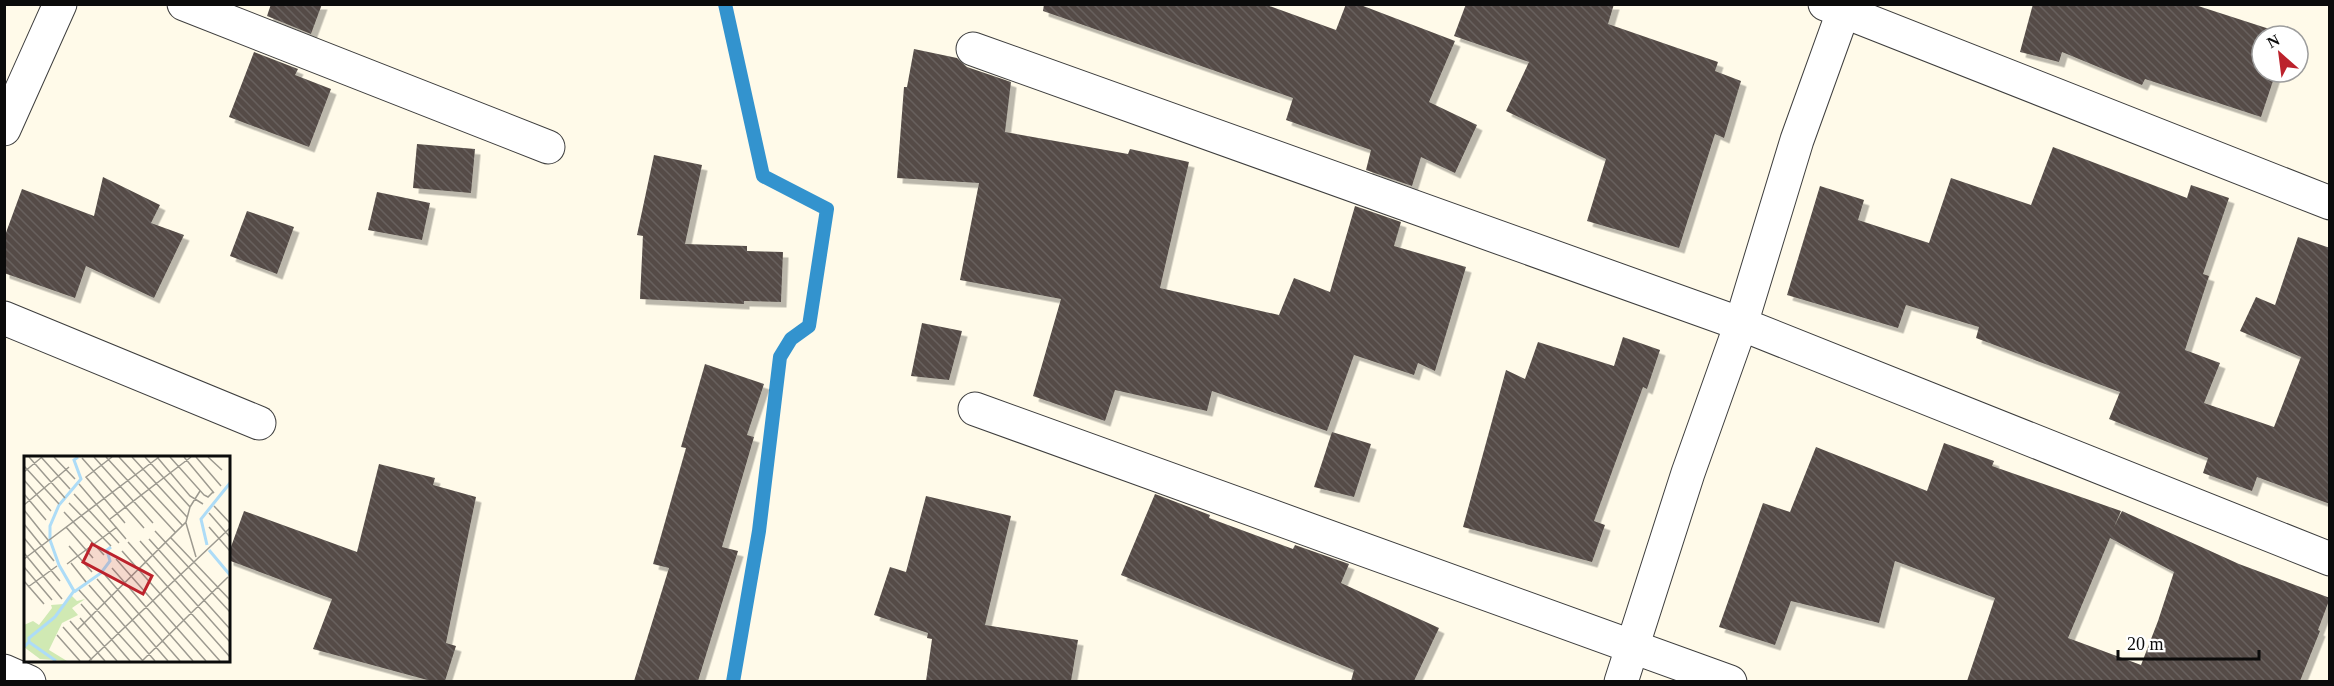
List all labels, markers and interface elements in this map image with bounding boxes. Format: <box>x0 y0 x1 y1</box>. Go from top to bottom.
north arrow <box>2250 24 2310 84</box>
text: N <box>2264 31 2283 51</box>
inset map <box>24 456 230 662</box>
scale bar <box>2118 623 2259 661</box>
text: 20 m <box>2127 634 2164 654</box>

